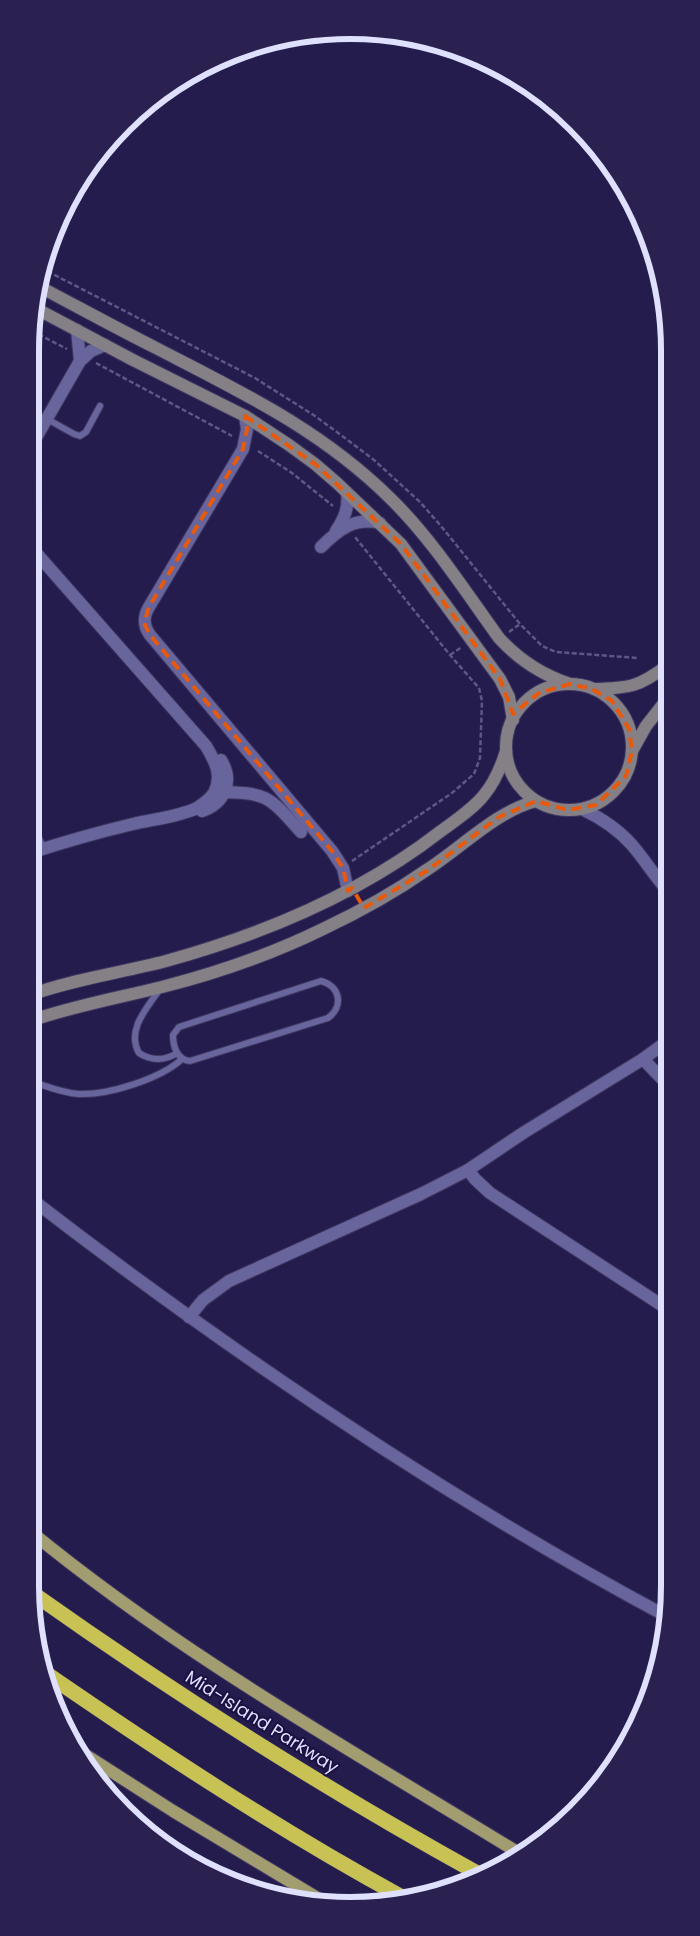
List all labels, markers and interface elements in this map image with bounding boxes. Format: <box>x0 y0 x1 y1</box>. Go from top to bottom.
street label: Mid-Island Parkway <box>181 1664 344 1779</box>

